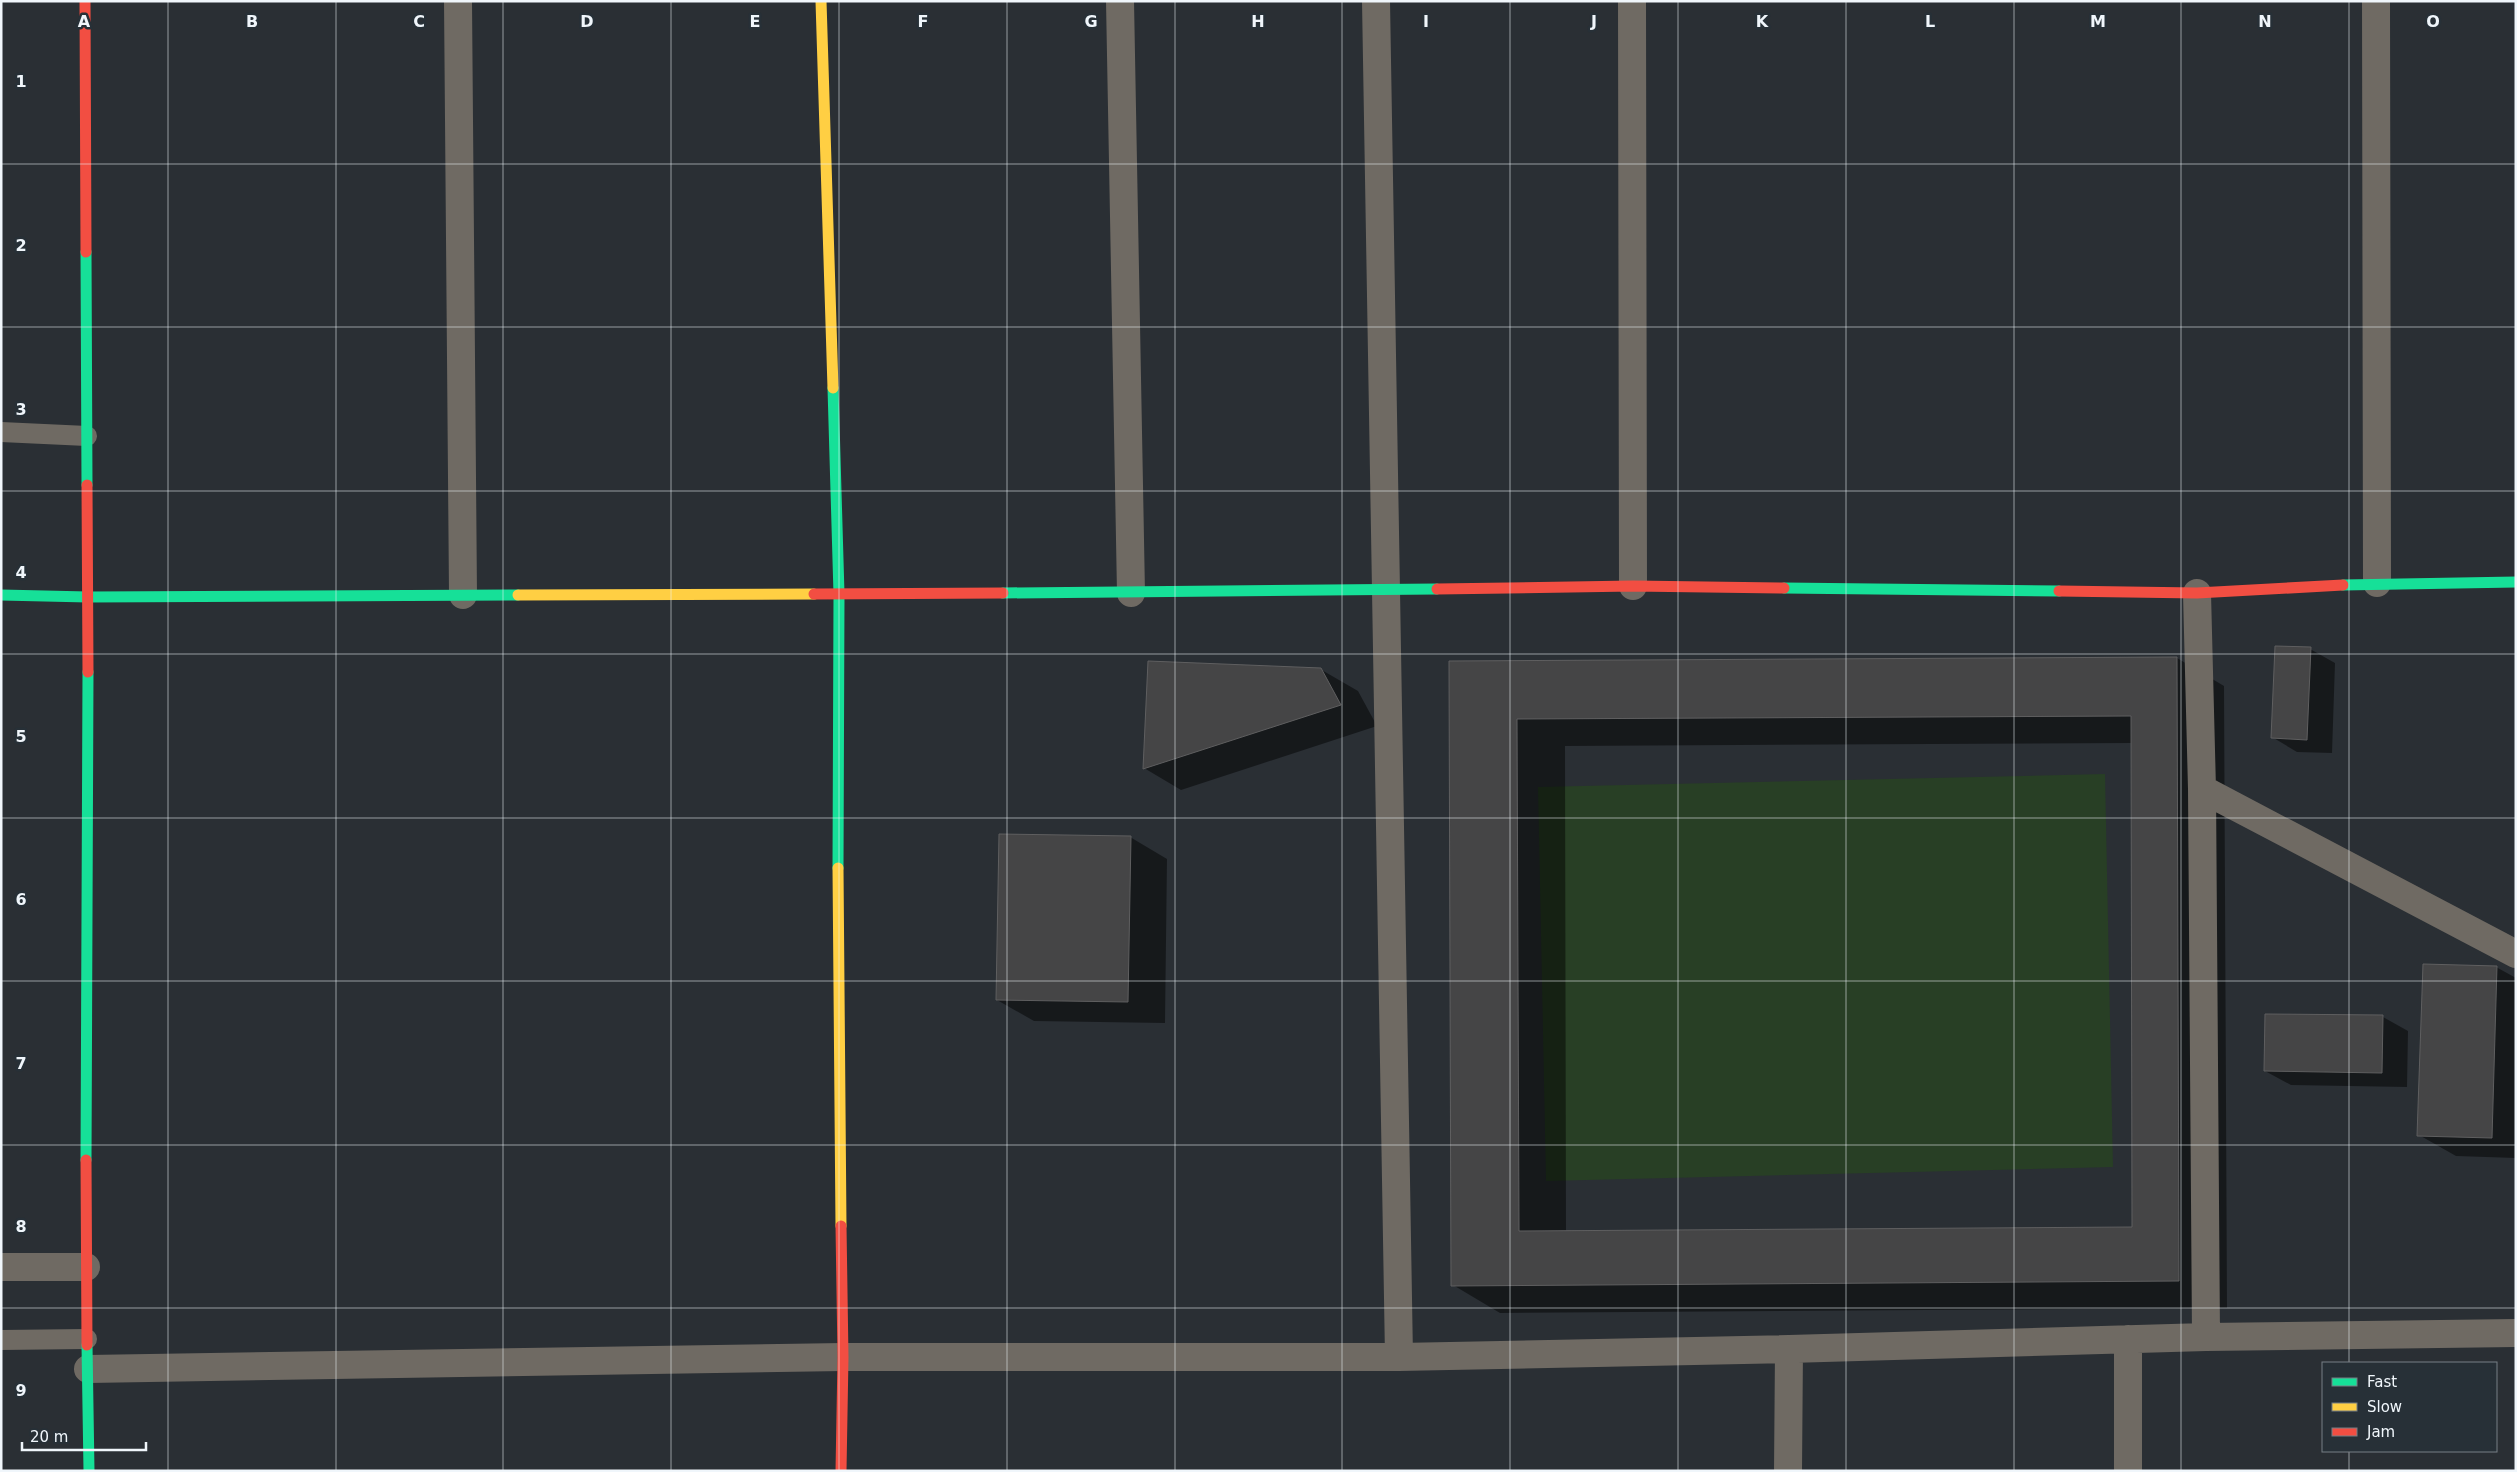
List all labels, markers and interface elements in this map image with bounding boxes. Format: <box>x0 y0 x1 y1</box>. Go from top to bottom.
text: A <box>78 12 91 31</box>
text: B <box>246 12 258 31</box>
text: C <box>413 12 425 31</box>
text: D <box>580 12 594 31</box>
text: E <box>750 12 760 31</box>
text: F <box>918 12 928 31</box>
text: G <box>1084 12 1098 31</box>
text: H <box>1251 12 1265 31</box>
text: I <box>1423 12 1429 31</box>
text: J <box>1590 12 1597 31</box>
text: K <box>1756 12 1769 31</box>
text: L <box>1925 12 1935 31</box>
text: M <box>2090 12 2106 31</box>
text: N <box>2258 12 2272 31</box>
text: O <box>2426 12 2440 31</box>
text: 1 <box>15 72 27 91</box>
text: 2 <box>15 236 27 255</box>
text: 3 <box>15 400 27 419</box>
text: 4 <box>15 563 27 582</box>
text: 5 <box>15 727 27 746</box>
text: 6 <box>15 890 27 909</box>
text: 7 <box>15 1054 27 1073</box>
text: 8 <box>15 1217 27 1236</box>
legend <box>2322 1362 2497 1452</box>
text: Fast <box>2367 1373 2397 1391</box>
text: 9 <box>15 1381 27 1400</box>
text: Slow <box>2367 1398 2402 1416</box>
scale bar <box>22 1420 146 1452</box>
text: Jam <box>2366 1423 2395 1441</box>
text: 20 m <box>30 1428 68 1446</box>

